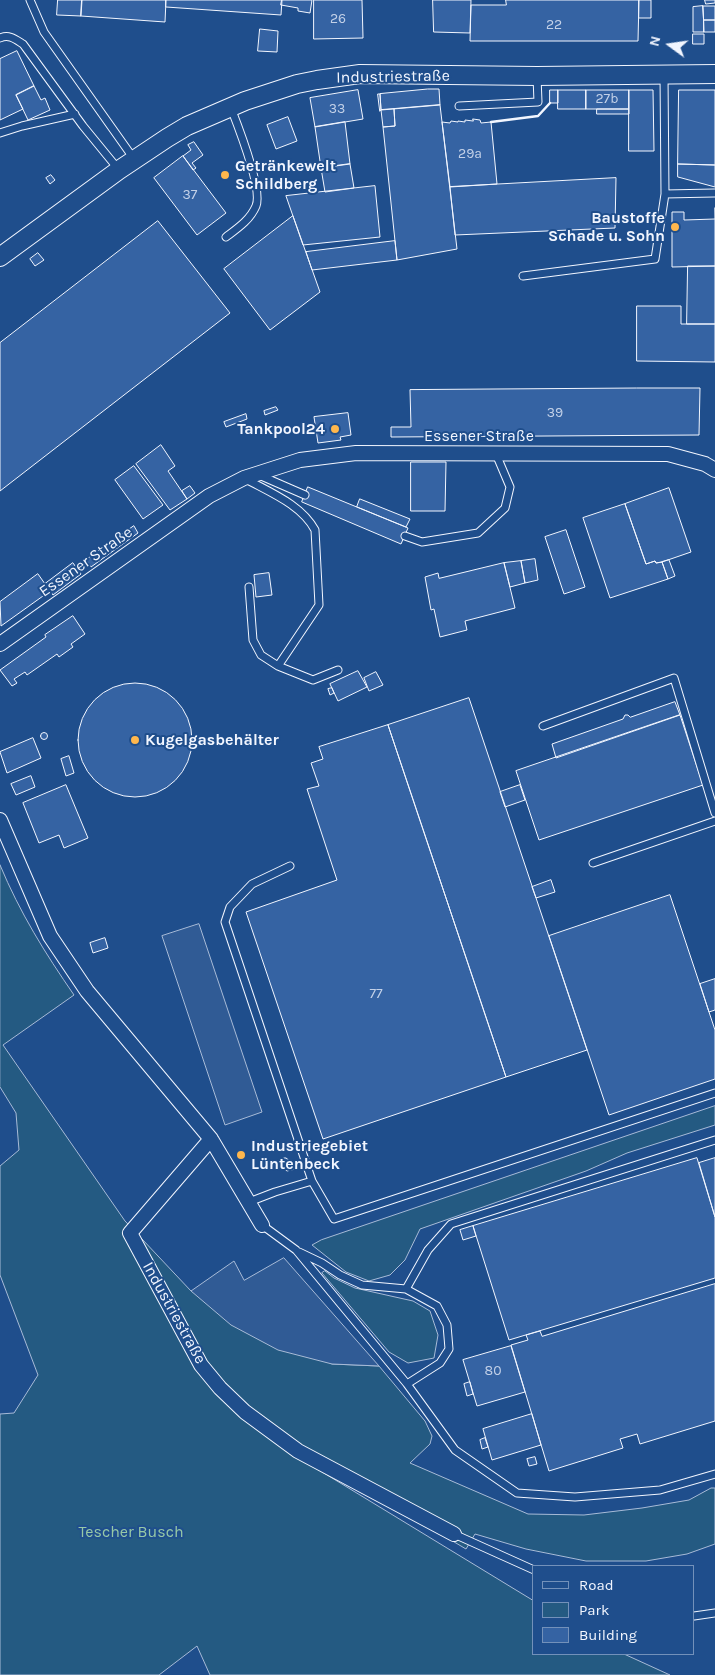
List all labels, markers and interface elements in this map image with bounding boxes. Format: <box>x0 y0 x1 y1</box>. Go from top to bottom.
house number: 26 <box>330 11 346 27</box>
house number: 22 <box>546 17 562 33</box>
north arrow <box>645 20 695 70</box>
text: N <box>645 34 664 48</box>
street label: Industriestraße <box>336 66 450 88</box>
house number: 27b <box>596 91 618 107</box>
house number: 33 <box>329 101 345 117</box>
house number: 29a <box>458 146 482 162</box>
place label: Getränkewelt Schildberg <box>235 156 336 194</box>
marker: Getränkewelt Schildberg <box>219 169 231 181</box>
house number: 37 <box>183 187 197 203</box>
place label: Baustoffe Schade u. Sohn <box>548 208 665 246</box>
marker: Baustoffe Schade u. Sohn <box>669 221 681 233</box>
house number: 39 <box>547 405 563 421</box>
place label: Tankpool24 <box>237 419 325 439</box>
marker: Tankpool24 <box>329 423 341 435</box>
street label: Essener Straße <box>424 426 534 446</box>
street label: Essener Straße <box>36 523 136 601</box>
place label: Kugelgasbehälter <box>145 730 279 750</box>
marker: Kugelgasbehälter <box>129 734 141 746</box>
house number: 77 <box>369 986 383 1002</box>
place label: Industriegebiet Lüntenbeck <box>251 1136 368 1174</box>
marker: Industriegebiet Lüntenbeck <box>235 1149 247 1161</box>
street label: Industriestraße <box>138 1259 210 1367</box>
house number: 80 <box>485 1363 501 1379</box>
park label: Tescher Busch <box>78 1522 184 1542</box>
legend <box>532 1565 695 1655</box>
text: Road <box>579 1576 614 1594</box>
text: Park <box>579 1601 609 1619</box>
text: Building <box>579 1626 637 1644</box>

